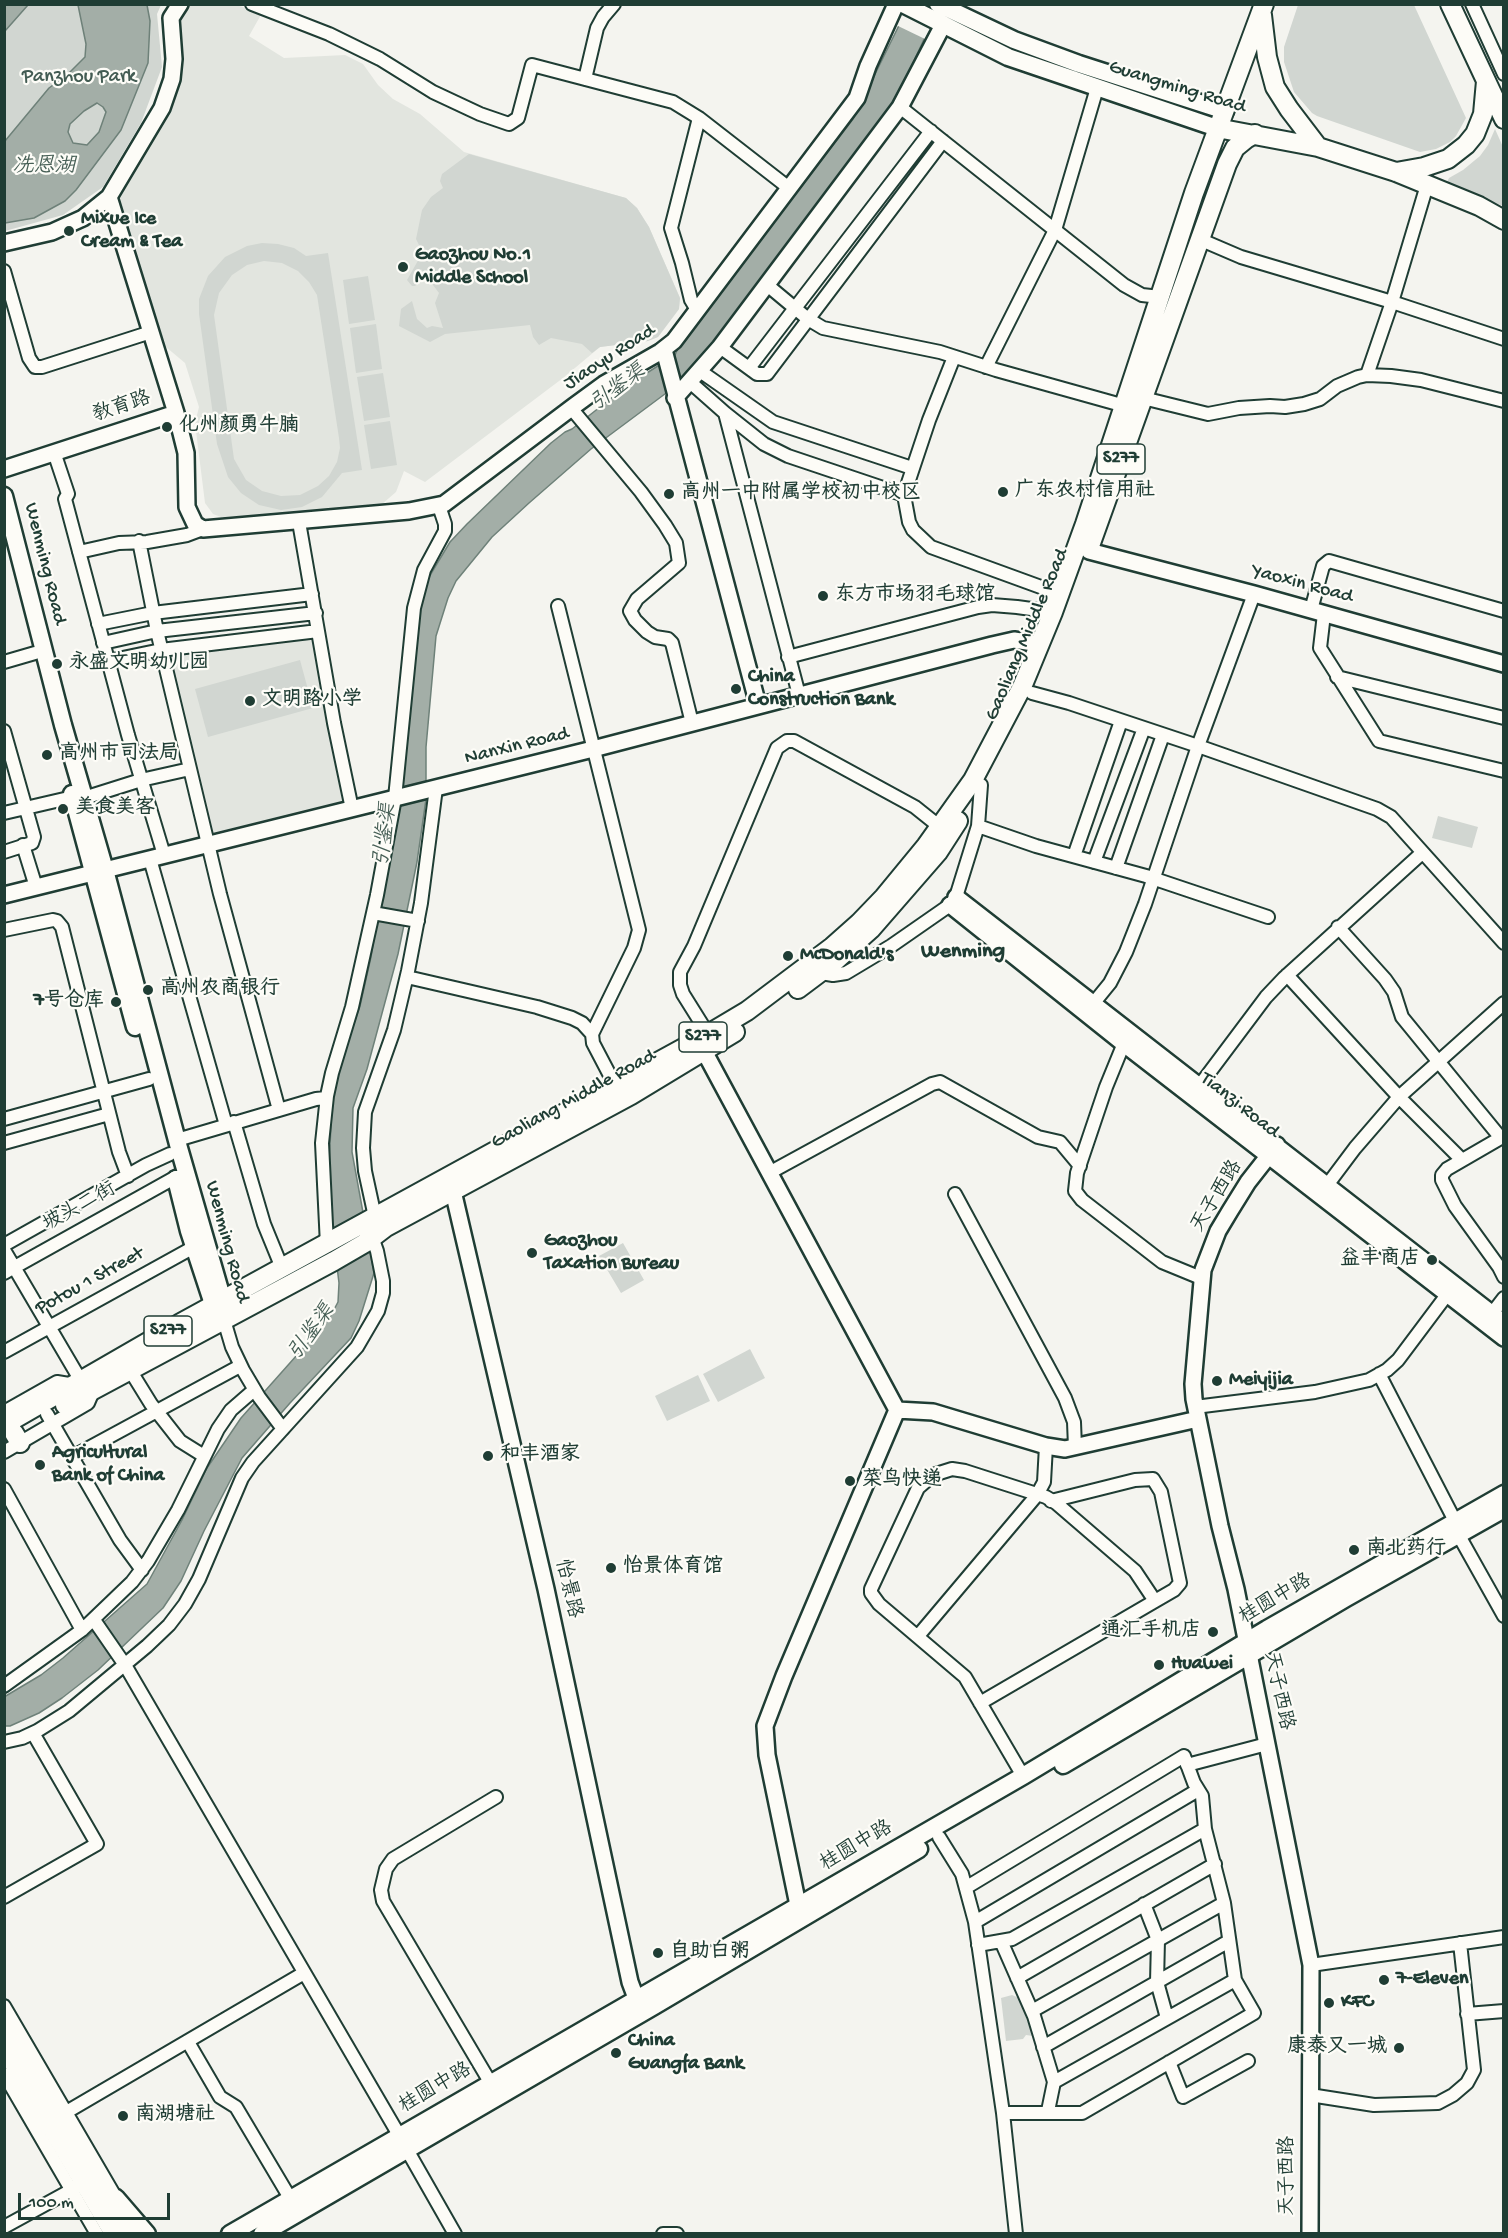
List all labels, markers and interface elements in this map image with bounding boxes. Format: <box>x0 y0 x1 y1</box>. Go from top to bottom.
street label: Guangming Road <box>1106 56 1248 120</box>
park label: Panzhou Park <box>22 66 136 90</box>
water label: 冼恩湖 <box>13 155 75 181</box>
place label: Mixue Ice Cream & Tea <box>81 208 182 255</box>
marker: Mixue Ice Cream & Tea <box>62 224 76 238</box>
place label: Gaozhou No.1 Middle School <box>415 244 531 291</box>
marker: Gaozhou No.1 Middle School <box>396 260 410 274</box>
street label: Jiaoyu Road <box>560 320 660 396</box>
water label: 引鉴渠 <box>586 360 652 418</box>
street label: 教育路 <box>90 387 154 429</box>
place label: 化州颜勇牛腩 <box>179 415 299 439</box>
marker: 化州颜勇牛腩 <box>160 420 174 434</box>
road number: S277 <box>1097 444 1145 474</box>
place label: 广东农村信用社 <box>1015 480 1155 504</box>
place label: 高州一中附属学校初中校区 <box>681 482 921 506</box>
marker: 广东农村信用社 <box>996 485 1010 499</box>
marker: 高州一中附属学校初中校区 <box>662 487 676 501</box>
street label: Wenming Road <box>17 501 71 627</box>
street label: Gaoliang Middle Road <box>981 545 1075 725</box>
street label: Yaoxin Road <box>1249 560 1355 610</box>
place label: 东方市场羽毛球馆 <box>835 584 995 608</box>
marker: 东方市场羽毛球馆 <box>816 589 830 603</box>
place label: 永盛文明幼儿园 <box>69 652 209 676</box>
marker: 永盛文明幼儿园 <box>50 657 64 671</box>
place label: China Construction Bank <box>748 666 894 713</box>
marker: China Construction Bank <box>729 682 743 696</box>
place label: 文明路小学 <box>262 689 362 713</box>
marker: 文明路小学 <box>243 694 257 708</box>
street label: NanXin Road <box>462 722 572 772</box>
place label: 高州市司法局 <box>59 743 179 767</box>
marker: 高州市司法局 <box>40 748 54 762</box>
place label: 美食美客 <box>75 797 155 821</box>
marker: 美食美客 <box>56 802 70 816</box>
water label: 引鉴渠 <box>371 802 403 868</box>
district label: Wenming <box>921 940 1005 966</box>
place label: McDonald's <box>800 944 893 968</box>
marker: McDonald's <box>781 949 795 963</box>
place label: 高州农商银行 <box>160 978 280 1002</box>
marker: 高州农商银行 <box>141 983 155 997</box>
place label: 7号仓库 <box>34 990 104 1014</box>
marker: 7号仓库 <box>109 995 123 1009</box>
road number: S277 <box>679 1022 727 1052</box>
street label: Gaoliang Middle Road <box>488 1045 660 1155</box>
street label: Tianzi Road <box>1194 1068 1284 1144</box>
street label: 天子西路 <box>1187 1157 1249 1237</box>
street label: 坡头二街 <box>39 1178 121 1238</box>
street label: Wenming Road <box>198 1179 254 1305</box>
place label: Gaozhou Taxation Bureau <box>544 1230 679 1277</box>
street label: Potou 1 Street <box>32 1242 148 1322</box>
marker: Gaozhou Taxation Bureau <box>525 1246 539 1260</box>
place label: 益丰商店 <box>1340 1248 1420 1272</box>
marker: 益丰商店 <box>1425 1253 1439 1267</box>
water label: 引鉴渠 <box>284 1300 342 1366</box>
road number: S277 <box>144 1316 192 1346</box>
place label: Meiyijia <box>1229 1369 1293 1393</box>
marker: Meiyijia <box>1210 1374 1224 1388</box>
place label: Agricultural Bank of China <box>52 1442 164 1489</box>
place label: 和丰酒家 <box>500 1444 580 1468</box>
marker: 和丰酒家 <box>481 1449 495 1463</box>
marker: Agricultural Bank of China <box>33 1458 47 1472</box>
place label: 菜鸟快递 <box>862 1469 942 1493</box>
marker: 菜鸟快递 <box>843 1474 857 1488</box>
place label: 南北药行 <box>1366 1538 1446 1562</box>
marker: 南北药行 <box>1347 1543 1361 1557</box>
place label: 怡景体育馆 <box>623 1556 723 1580</box>
street label: 怡景路 <box>549 1557 585 1621</box>
marker: 怡景体育馆 <box>604 1561 618 1575</box>
street label: 桂圆中路 <box>1235 1570 1317 1630</box>
place label: 通汇手机店 <box>1101 1620 1201 1644</box>
marker: 通汇手机店 <box>1206 1625 1220 1639</box>
street label: 天子西路 <box>1257 1649 1297 1733</box>
place label: Huawei <box>1171 1653 1233 1677</box>
marker: Huawei <box>1152 1658 1166 1672</box>
street label: 桂圆中路 <box>816 1817 898 1877</box>
place label: 自助白粥 <box>670 1941 750 1965</box>
marker: 自助白粥 <box>651 1946 665 1960</box>
place label: 7-Eleven <box>1396 1968 1469 1992</box>
marker: 7-Eleven <box>1377 1973 1391 1987</box>
place label: KFC <box>1341 1991 1373 2015</box>
marker: KFC <box>1322 1996 1336 2010</box>
place label: China Guangfa Bank <box>628 2030 744 2077</box>
place label: 康泰又一城 <box>1287 2036 1387 2060</box>
marker: 康泰又一城 <box>1392 2041 1406 2055</box>
marker: China Guangfa Bank <box>609 2046 623 2060</box>
street label: 桂圆中路 <box>395 2059 477 2119</box>
place label: 南湖塘社 <box>135 2104 215 2128</box>
marker: 南湖塘社 <box>116 2109 130 2123</box>
street label: 天子西路 <box>1277 2136 1301 2216</box>
scale bar <box>21 2181 172 2219</box>
text: 100 m <box>29 2193 74 2214</box>

